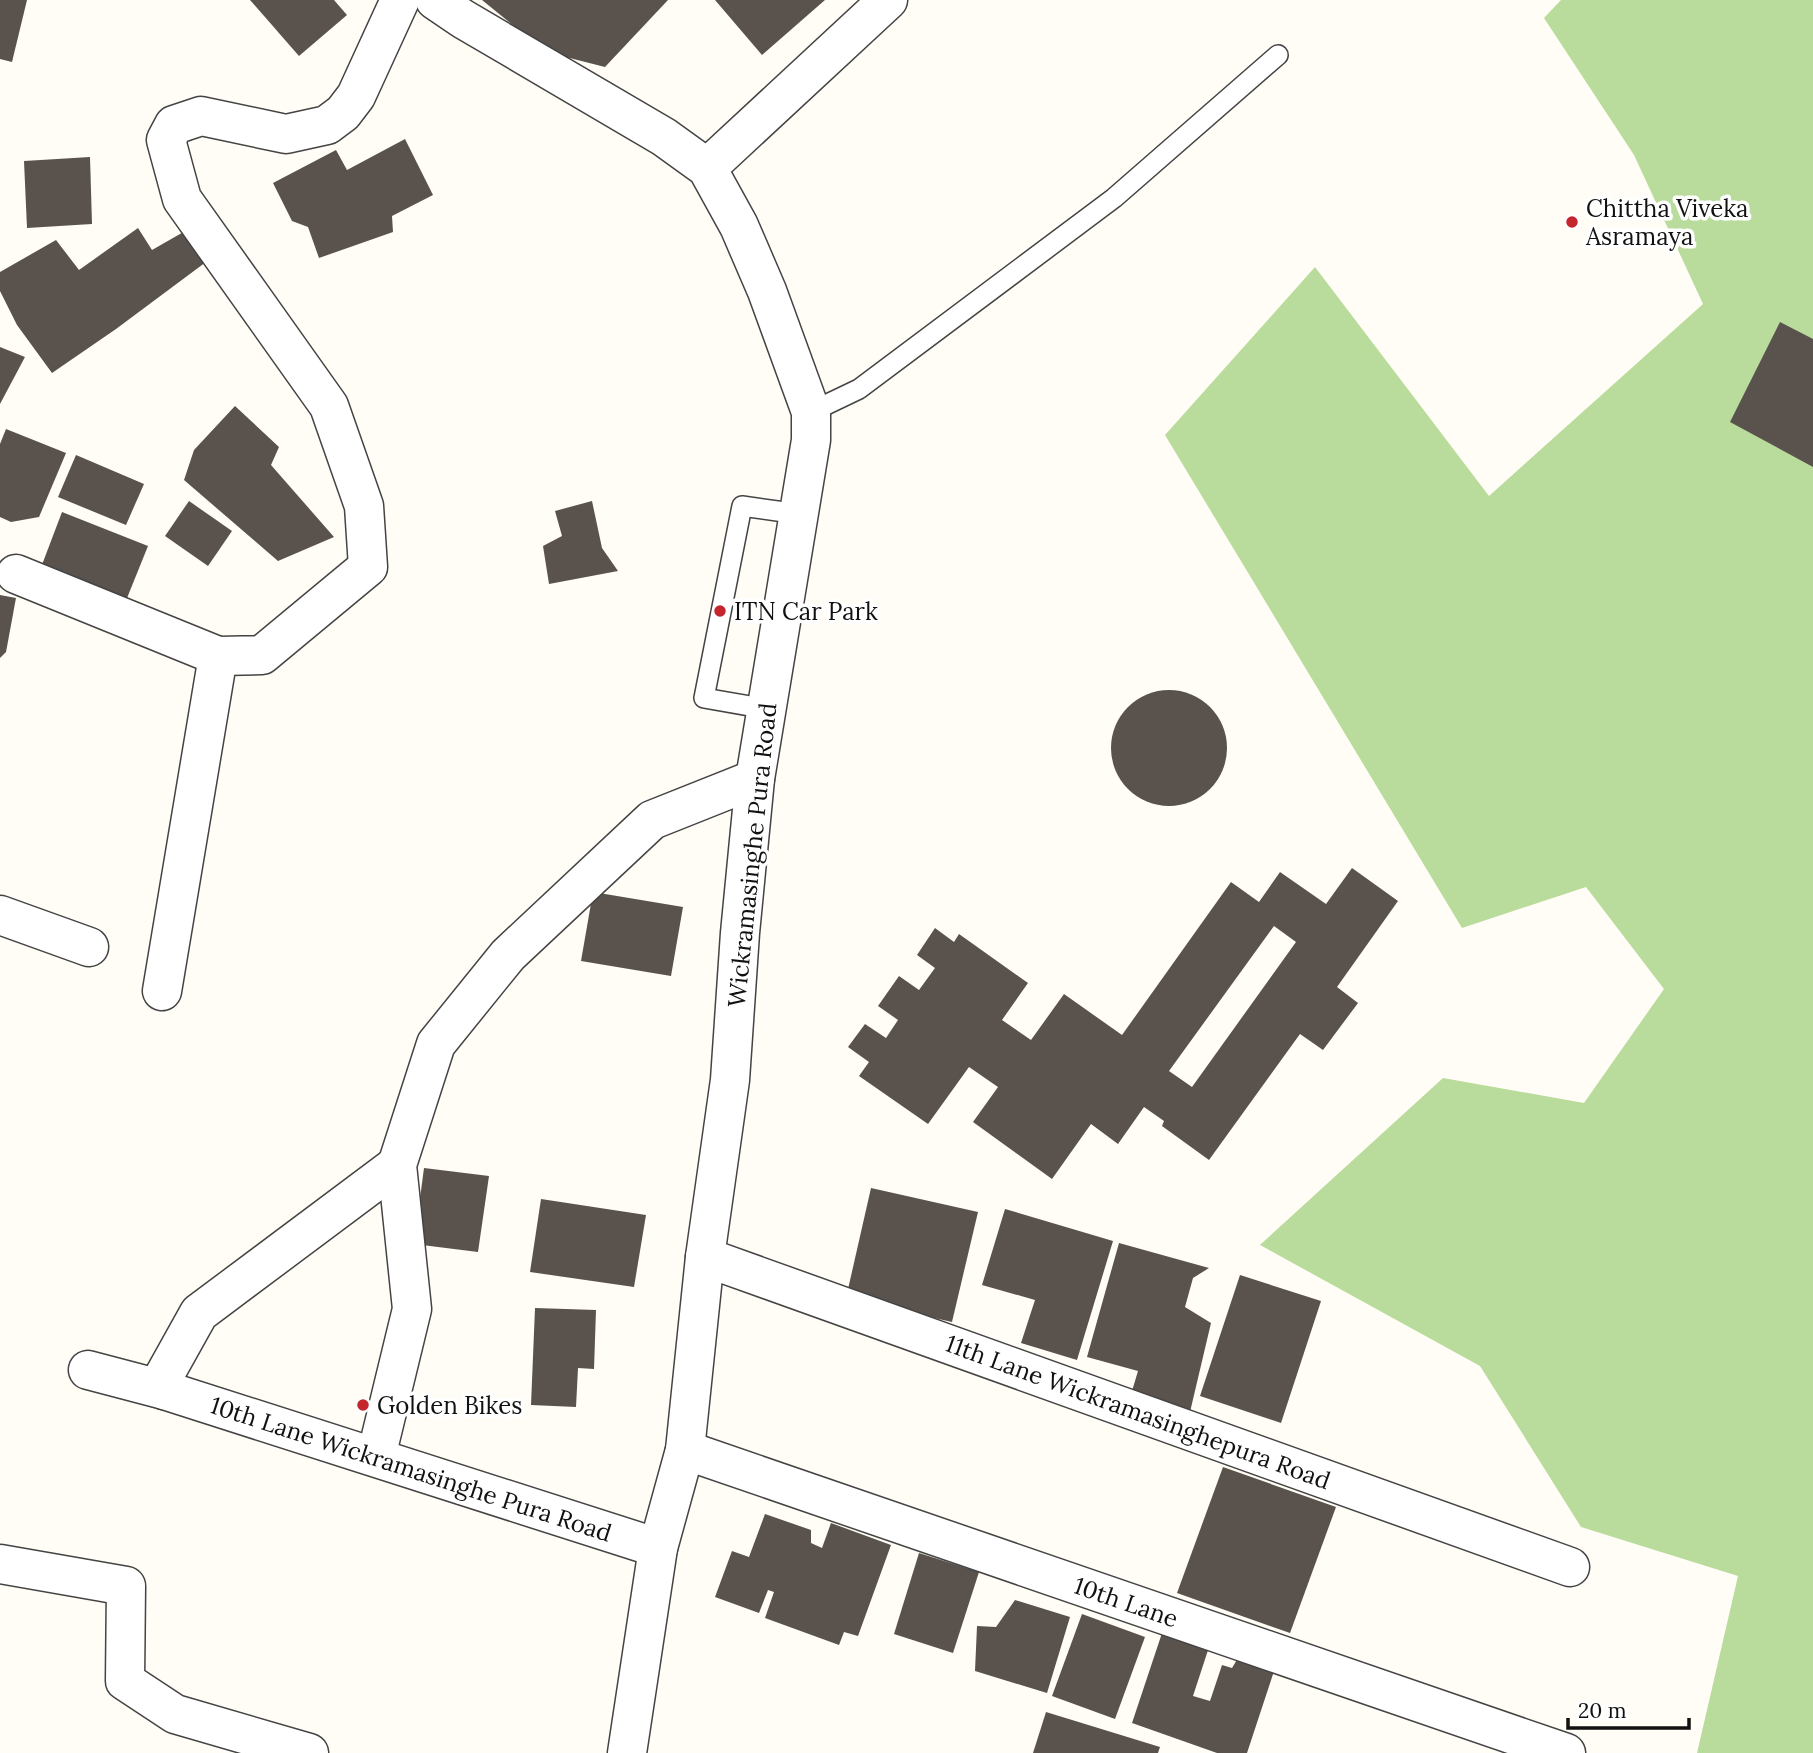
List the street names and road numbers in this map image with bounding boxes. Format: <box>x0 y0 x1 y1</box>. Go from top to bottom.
street label: Wickramasinghe Pura Road <box>721 701 783 1009</box>
street label: 11th Lane Wickramasinghepura Road <box>941 1328 1335 1496</box>
street label: 10th Lane Wickramasinghe Pura Road <box>206 1389 616 1549</box>
street label: 10th Lane <box>1070 1570 1182 1634</box>

